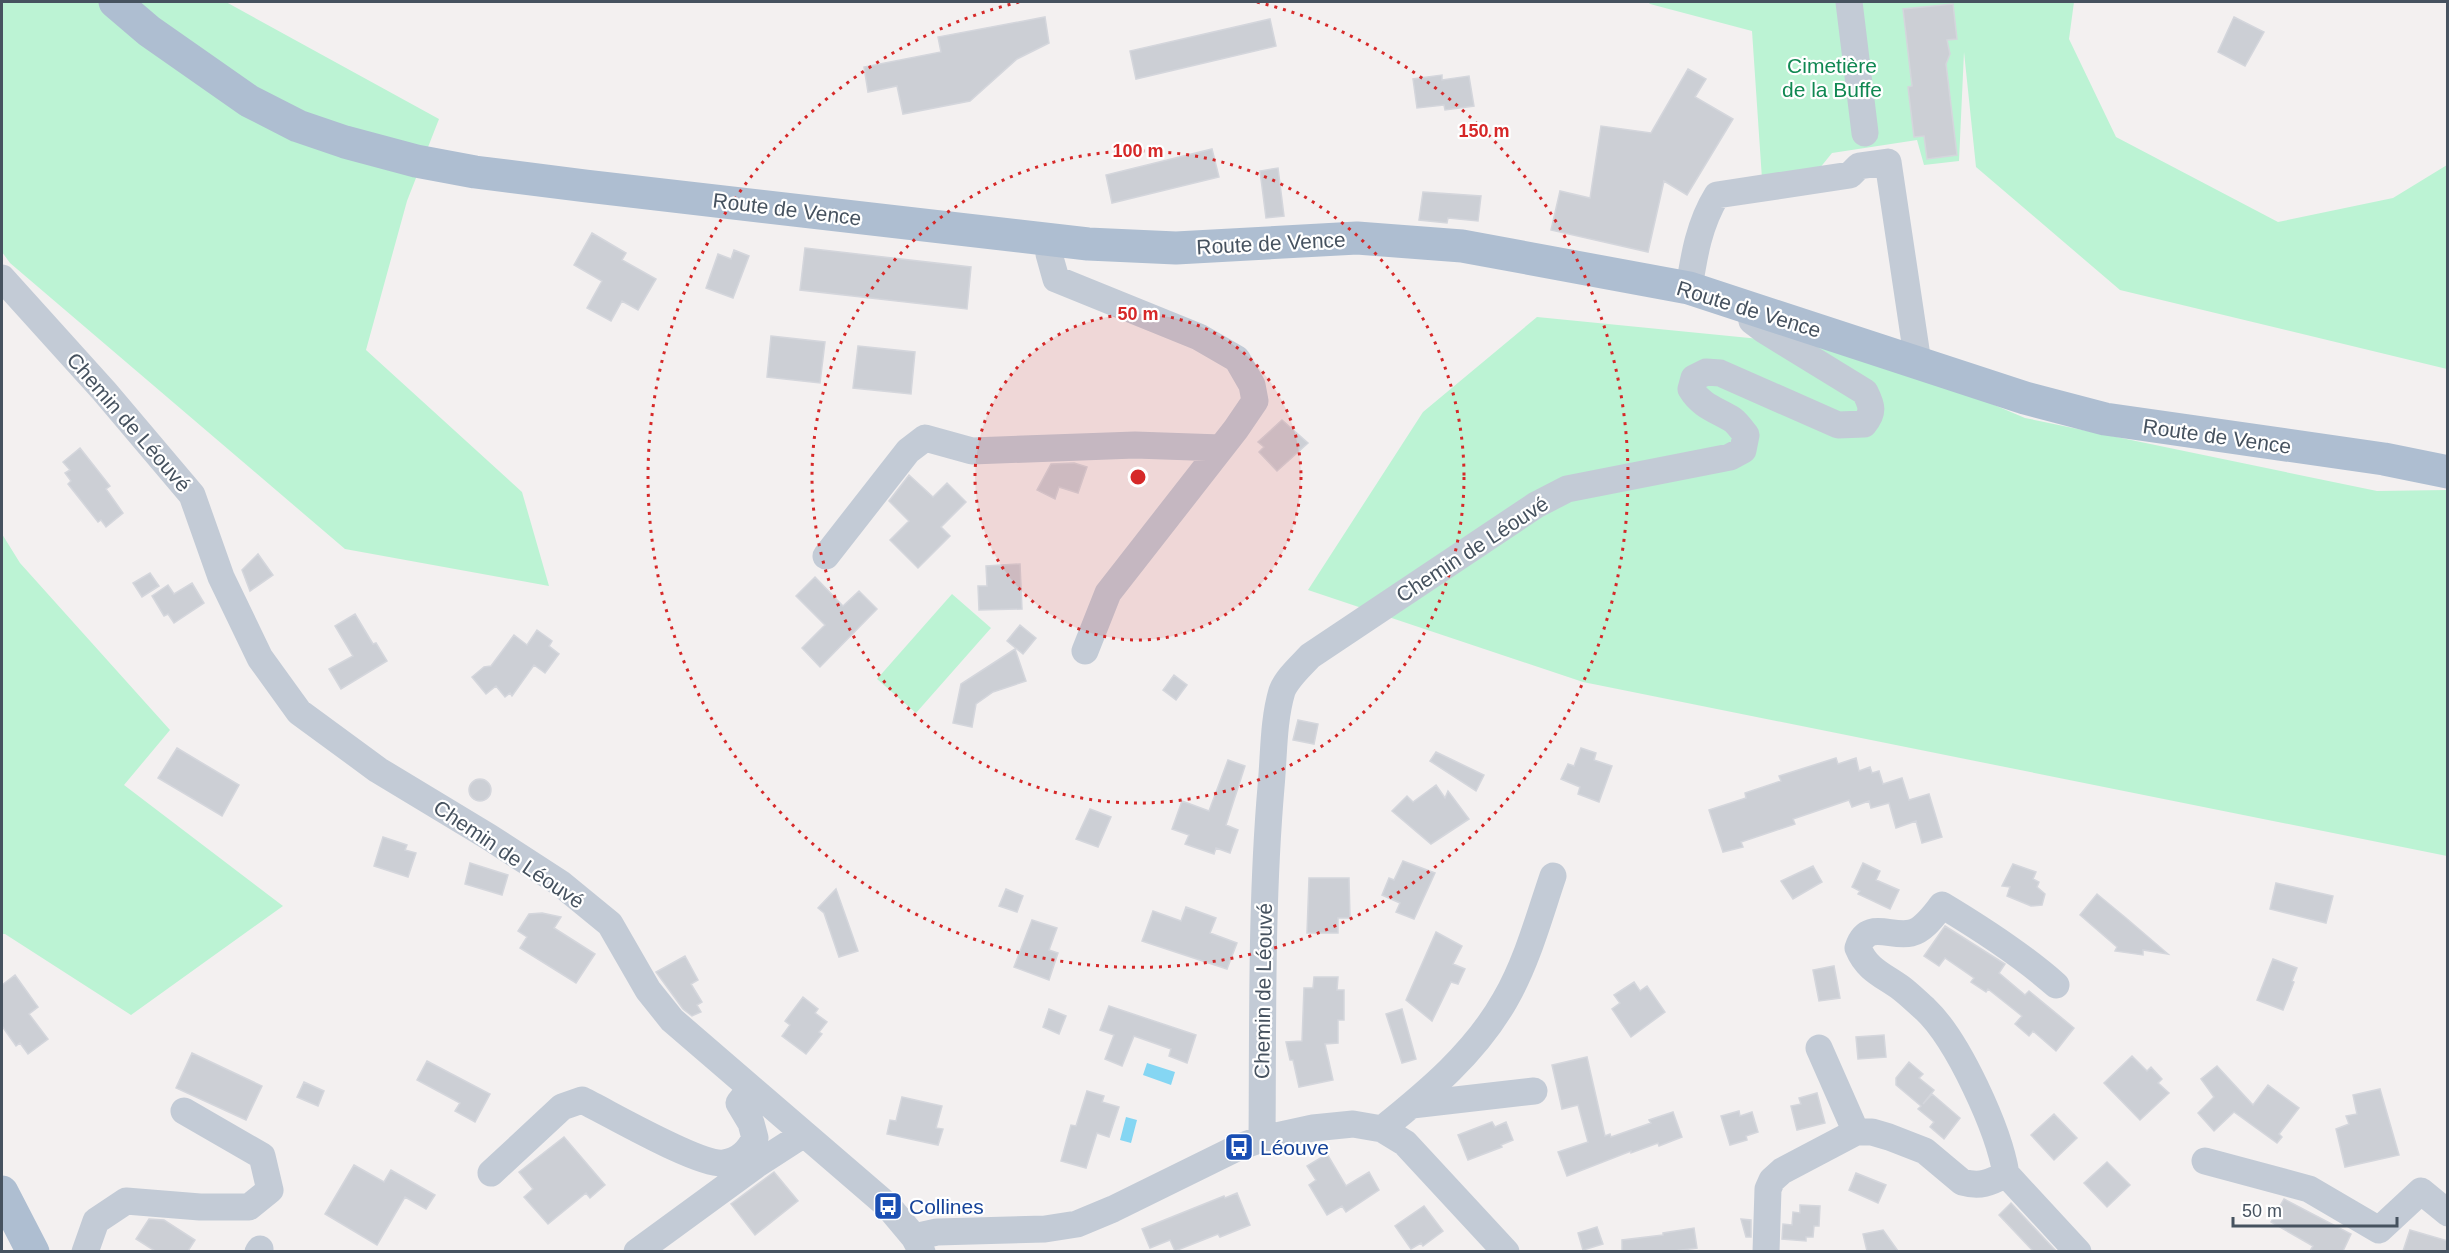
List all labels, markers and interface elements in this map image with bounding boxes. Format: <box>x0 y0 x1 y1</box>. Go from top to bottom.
park label: Cimetière de la Buffe <box>1782 54 1882 101</box>
text: 150 m <box>1458 121 1510 141</box>
text: 100 m <box>1112 141 1164 161</box>
street label: Route de Vence <box>711 188 863 230</box>
street label: Route de Vence <box>1196 228 1346 258</box>
street label: Route de Vence <box>1674 276 1824 342</box>
text: 50 m <box>1117 304 1159 324</box>
street label: Chemin de Léouvé <box>62 348 196 496</box>
street label: Route de Vence <box>2141 414 2293 458</box>
centre of rings <box>1128 467 1148 487</box>
street label: Chemin de Léouvé <box>1392 491 1552 607</box>
street label: Chemin de Léouvé <box>429 795 589 913</box>
street label: Chemin de Léouvé <box>1250 903 1276 1079</box>
bus stop icon: Léouve <box>1223 1131 1255 1163</box>
place label: Léouve <box>1260 1136 1329 1159</box>
bus stop icon: Collines <box>872 1190 904 1222</box>
scale bar <box>2233 1190 2396 1228</box>
place label: Collines <box>909 1195 984 1218</box>
text: 50 m <box>2242 1201 2282 1221</box>

